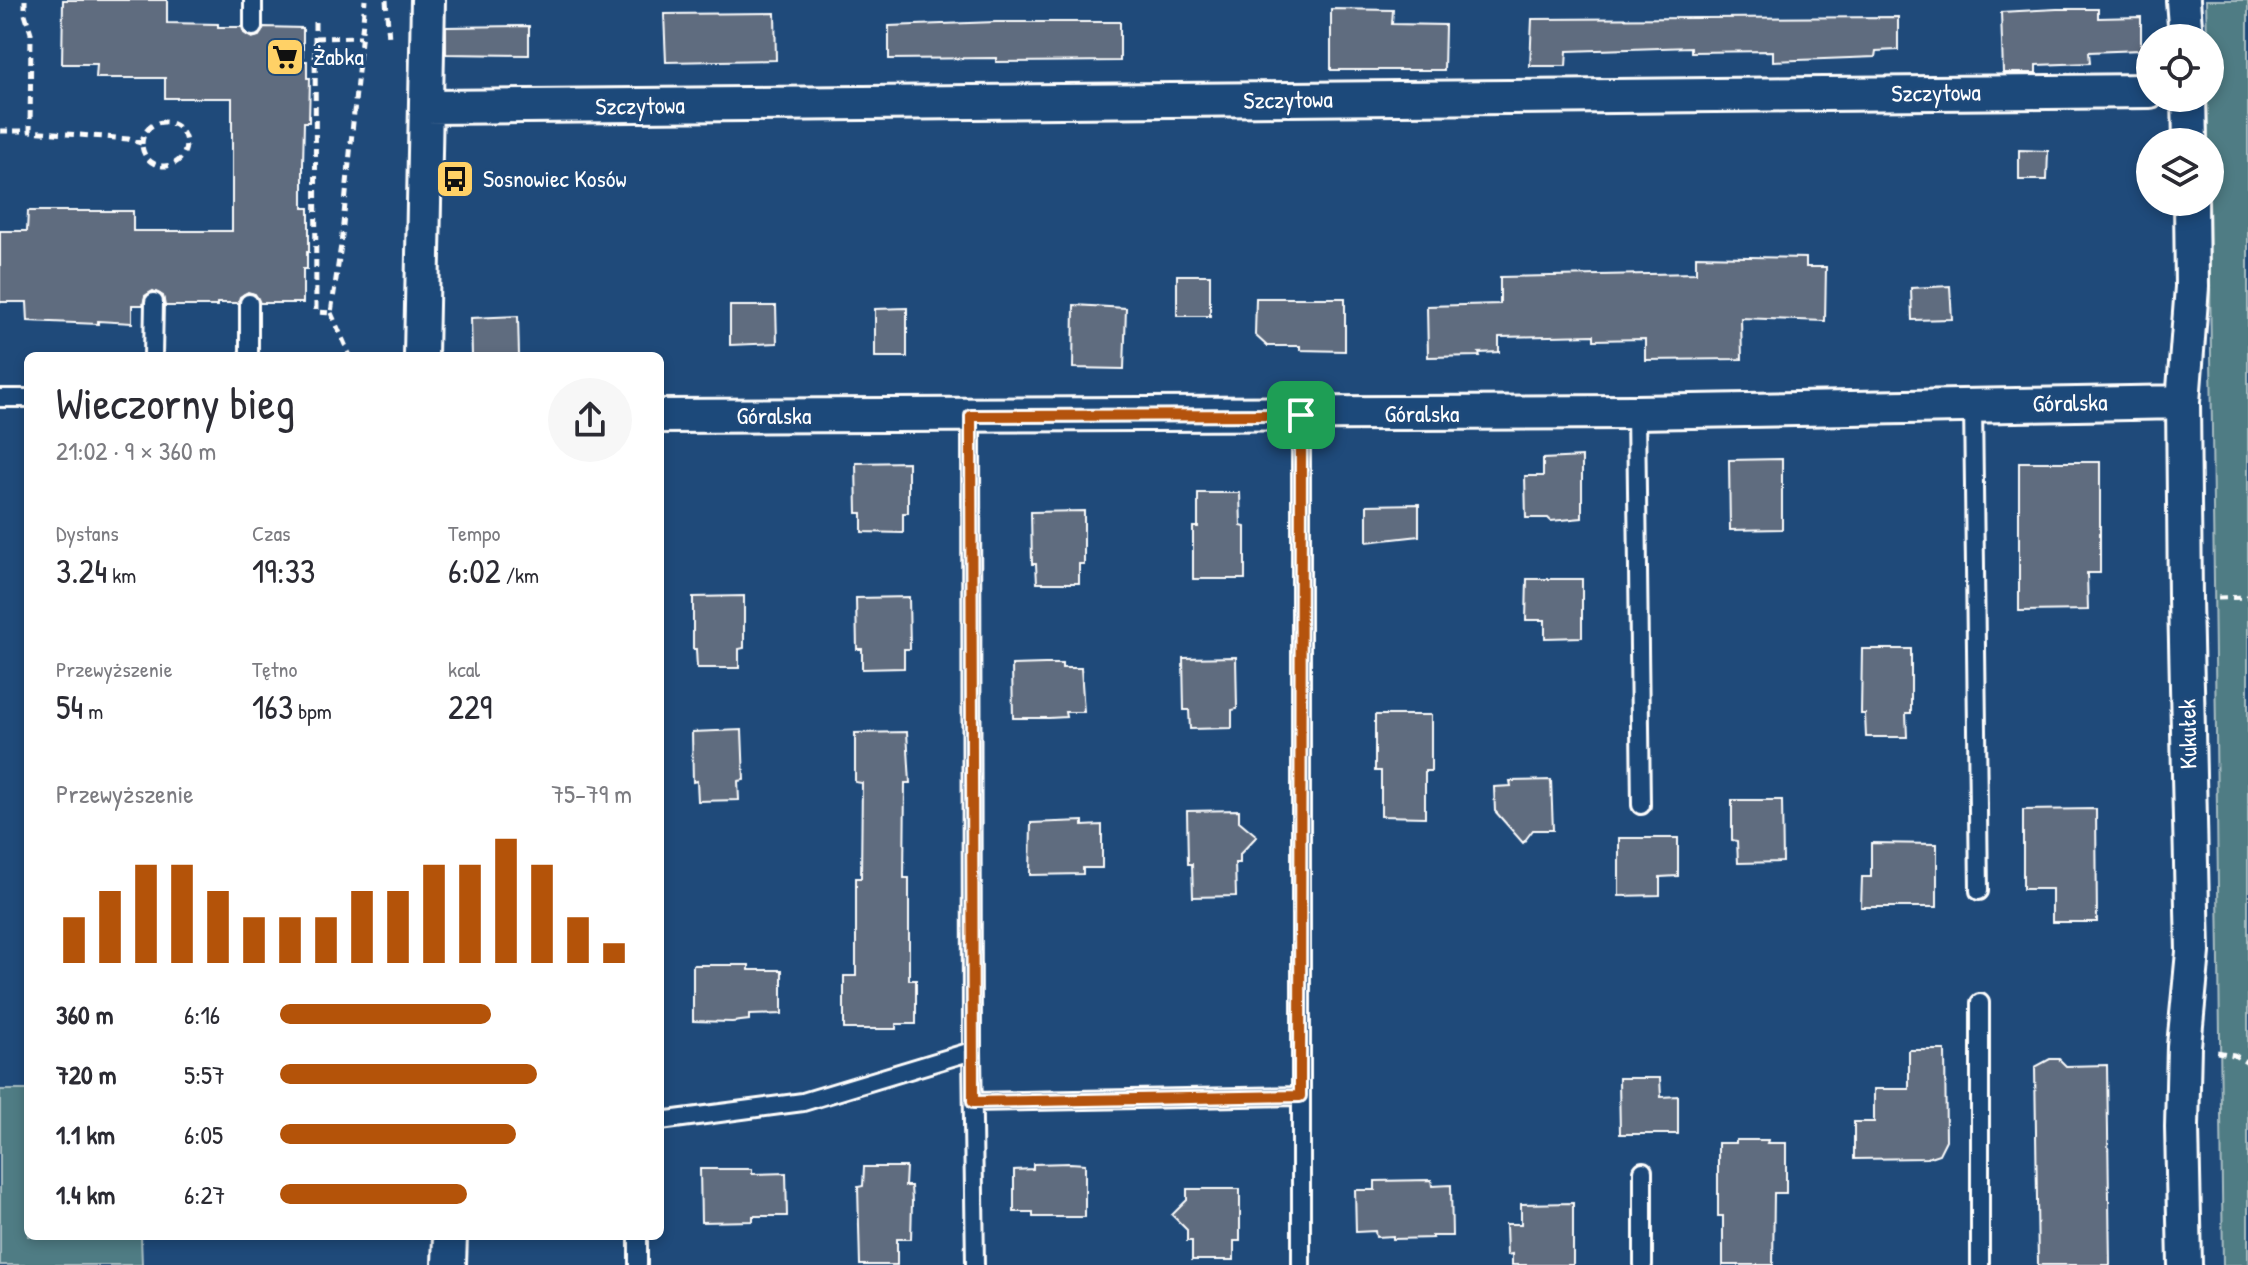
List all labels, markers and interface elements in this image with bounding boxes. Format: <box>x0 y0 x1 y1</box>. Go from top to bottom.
map controls <box>2136 24 2224 216</box>
button: locate <box>2136 24 2224 112</box>
supermarket icon: Żabka <box>264 36 306 78</box>
place label: Żabka <box>313 40 364 72</box>
street label: Szczytowa <box>1891 75 1981 109</box>
street label: Szczytowa <box>1243 82 1333 116</box>
street label: Szczytowa <box>595 88 685 122</box>
button: layers <box>2136 128 2224 216</box>
bus stop icon: Sosnowiec Kosów <box>434 158 476 200</box>
place label: Sosnowiec Kosów <box>483 162 627 194</box>
text: Wieczorny bieg <box>56 373 295 433</box>
button: share <box>548 378 632 462</box>
pin <box>1267 381 1335 449</box>
street label: Góralska <box>2032 385 2108 419</box>
icon: arrive <box>1279 393 1323 437</box>
street label: Góralska <box>1385 397 1459 429</box>
street label: Góralska <box>737 399 811 431</box>
text: 21:02 · 9 × 360 m <box>56 433 216 468</box>
text: Dystans <box>56 518 119 548</box>
text: Czas <box>252 518 291 548</box>
text: Tempo <box>448 518 500 548</box>
text: 3.24 <box>56 548 107 594</box>
text: 19:33 <box>252 548 315 594</box>
text: 6:02 <box>448 548 501 594</box>
text: km <box>107 560 136 590</box>
text: /km <box>501 560 539 590</box>
text: Przewyższenie <box>56 654 172 684</box>
text: Tętno <box>252 654 297 684</box>
text: kcal <box>448 654 480 684</box>
text: 54 <box>56 684 83 730</box>
text: 163 <box>252 684 293 730</box>
text: 229 <box>448 684 492 730</box>
text: m <box>83 696 103 726</box>
text: bpm <box>293 696 332 726</box>
street label: Kukułek <box>2170 699 2204 769</box>
text: Przewyższenie <box>56 776 194 811</box>
text: 75–79 m <box>551 776 632 811</box>
text: 360 m <box>56 997 113 1032</box>
text: 6:16 <box>184 997 220 1032</box>
text: 720 m <box>56 1057 116 1092</box>
text: 5:57 <box>184 1057 225 1092</box>
text: 1.1 km <box>56 1117 115 1152</box>
text: 6:05 <box>184 1117 223 1152</box>
text: 1.4 km <box>56 1177 115 1212</box>
text: 6:27 <box>184 1177 225 1212</box>

